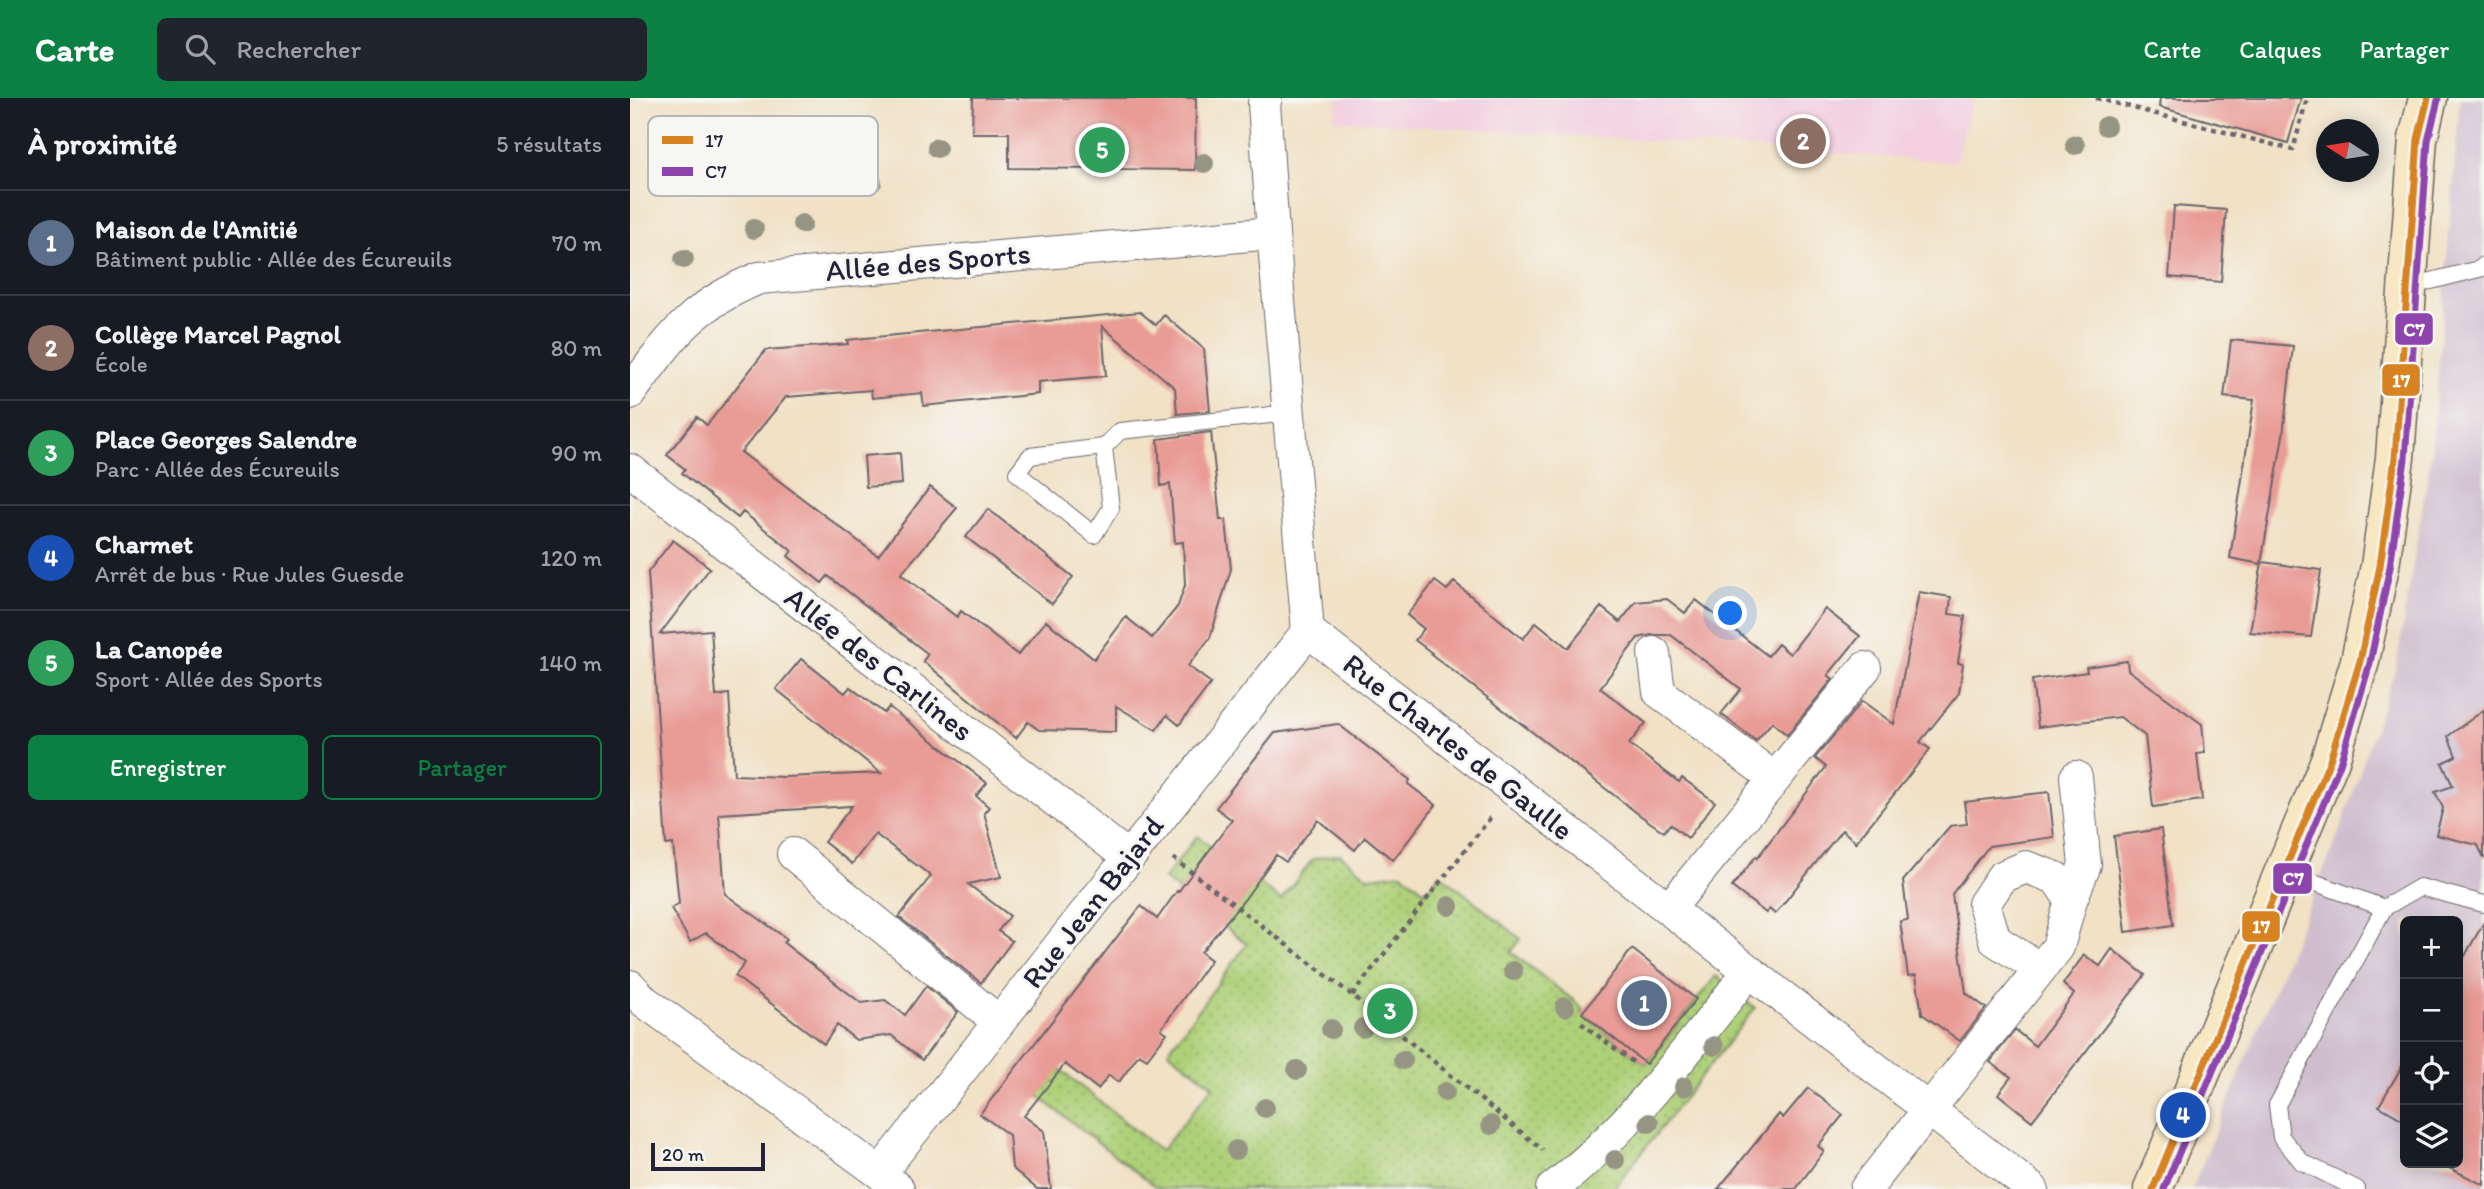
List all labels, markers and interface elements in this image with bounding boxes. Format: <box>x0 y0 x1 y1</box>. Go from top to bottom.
search box <box>157 18 647 81</box>
text: Carte <box>35 30 115 69</box>
icon: search <box>181 30 219 68</box>
text: Rechercher <box>237 33 361 65</box>
text: Carte <box>2144 35 2201 64</box>
text: Calques <box>2239 35 2322 64</box>
text: Partager <box>2360 35 2449 64</box>
pin: 2 <box>1780 115 1826 167</box>
legend <box>648 116 878 196</box>
north arrow <box>2316 119 2379 182</box>
pin: 5 <box>1079 124 1125 176</box>
text: À proximité <box>28 125 177 162</box>
text: 17 <box>705 129 723 152</box>
text: 5 résultats <box>496 130 602 158</box>
text: C7 <box>705 160 727 183</box>
text: Maison de l'Amitié <box>95 213 298 245</box>
text: 1 <box>46 229 56 257</box>
text: 70 m <box>552 229 602 257</box>
street label: Allée des Sports <box>824 234 1032 289</box>
text: Bâtiment public · Allée des Écureuils <box>95 245 452 273</box>
line badge: C7 <box>2394 312 2434 346</box>
text: Collège Marcel Pagnol <box>95 318 341 350</box>
text: C7 <box>2403 318 2425 341</box>
text: 2 <box>45 334 57 362</box>
text: 80 m <box>551 334 602 362</box>
text: École <box>95 350 148 378</box>
line badge: 17 <box>2381 363 2421 397</box>
text: 17 <box>2392 369 2411 392</box>
text: Place Georges Salendre <box>95 423 357 455</box>
text: 3 <box>45 439 57 467</box>
text: 90 m <box>551 439 602 467</box>
text: Parc · Allée des Écureuils <box>95 455 340 483</box>
text: Charmet <box>95 528 193 560</box>
text: 4 <box>44 544 58 572</box>
text: 120 m <box>541 544 602 572</box>
text: Arrêt de bus · Rue Jules Guesde <box>95 560 404 588</box>
street label: Allée des Carlines <box>778 578 981 749</box>
your location <box>1713 596 1747 630</box>
text: La Canopée <box>95 633 223 665</box>
street label: Rue Charles de Gaulle <box>1336 645 1581 848</box>
text: 5 <box>45 649 57 677</box>
text: 140 m <box>539 649 602 677</box>
text: Sport · Allée des Sports <box>95 665 323 693</box>
button: Enregistrer <box>28 735 308 800</box>
button: Partager <box>322 735 602 800</box>
street label: Rue Jean Bajard <box>1014 808 1172 996</box>
line badge: C7 <box>2272 862 2313 895</box>
text: C7 <box>2282 867 2304 890</box>
line badge: 17 <box>2241 910 2281 943</box>
text: 17 <box>2252 915 2271 938</box>
map controls <box>2400 916 2463 1168</box>
button: + <box>2400 916 2463 979</box>
pin: 1 <box>1621 977 1667 1029</box>
button: − <box>2400 979 2463 1042</box>
pin: 3 <box>1367 985 1413 1037</box>
button: locate <box>2400 1042 2463 1105</box>
pin: 4 <box>2160 1089 2206 1141</box>
button: layers <box>2400 1105 2463 1168</box>
scale bar <box>651 1140 765 1172</box>
text: 20 m <box>662 1143 704 1166</box>

